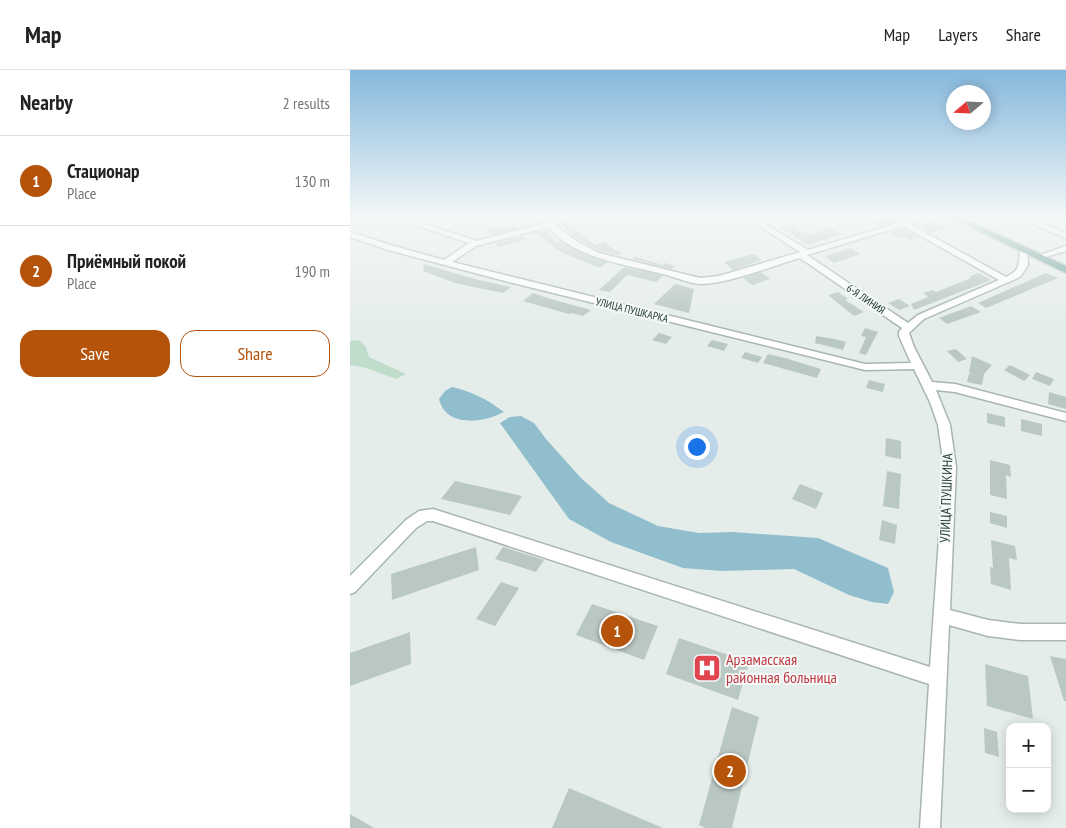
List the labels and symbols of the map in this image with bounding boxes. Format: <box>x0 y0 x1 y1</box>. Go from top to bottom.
north arrow <box>946 85 991 130</box>
street label: 6-Я ЛИНИЯ <box>844 281 888 317</box>
street label: УЛИЦА ПУШКАРКА <box>594 294 670 326</box>
your location <box>684 434 710 460</box>
street label: УЛИЦА ПУШКИНА <box>935 452 957 543</box>
pin: 1 <box>601 612 633 650</box>
place label: Арзамасская районная больница <box>726 649 837 687</box>
hospital icon: Арзамасская районная больница <box>692 653 722 683</box>
pin: 2 <box>714 752 746 790</box>

